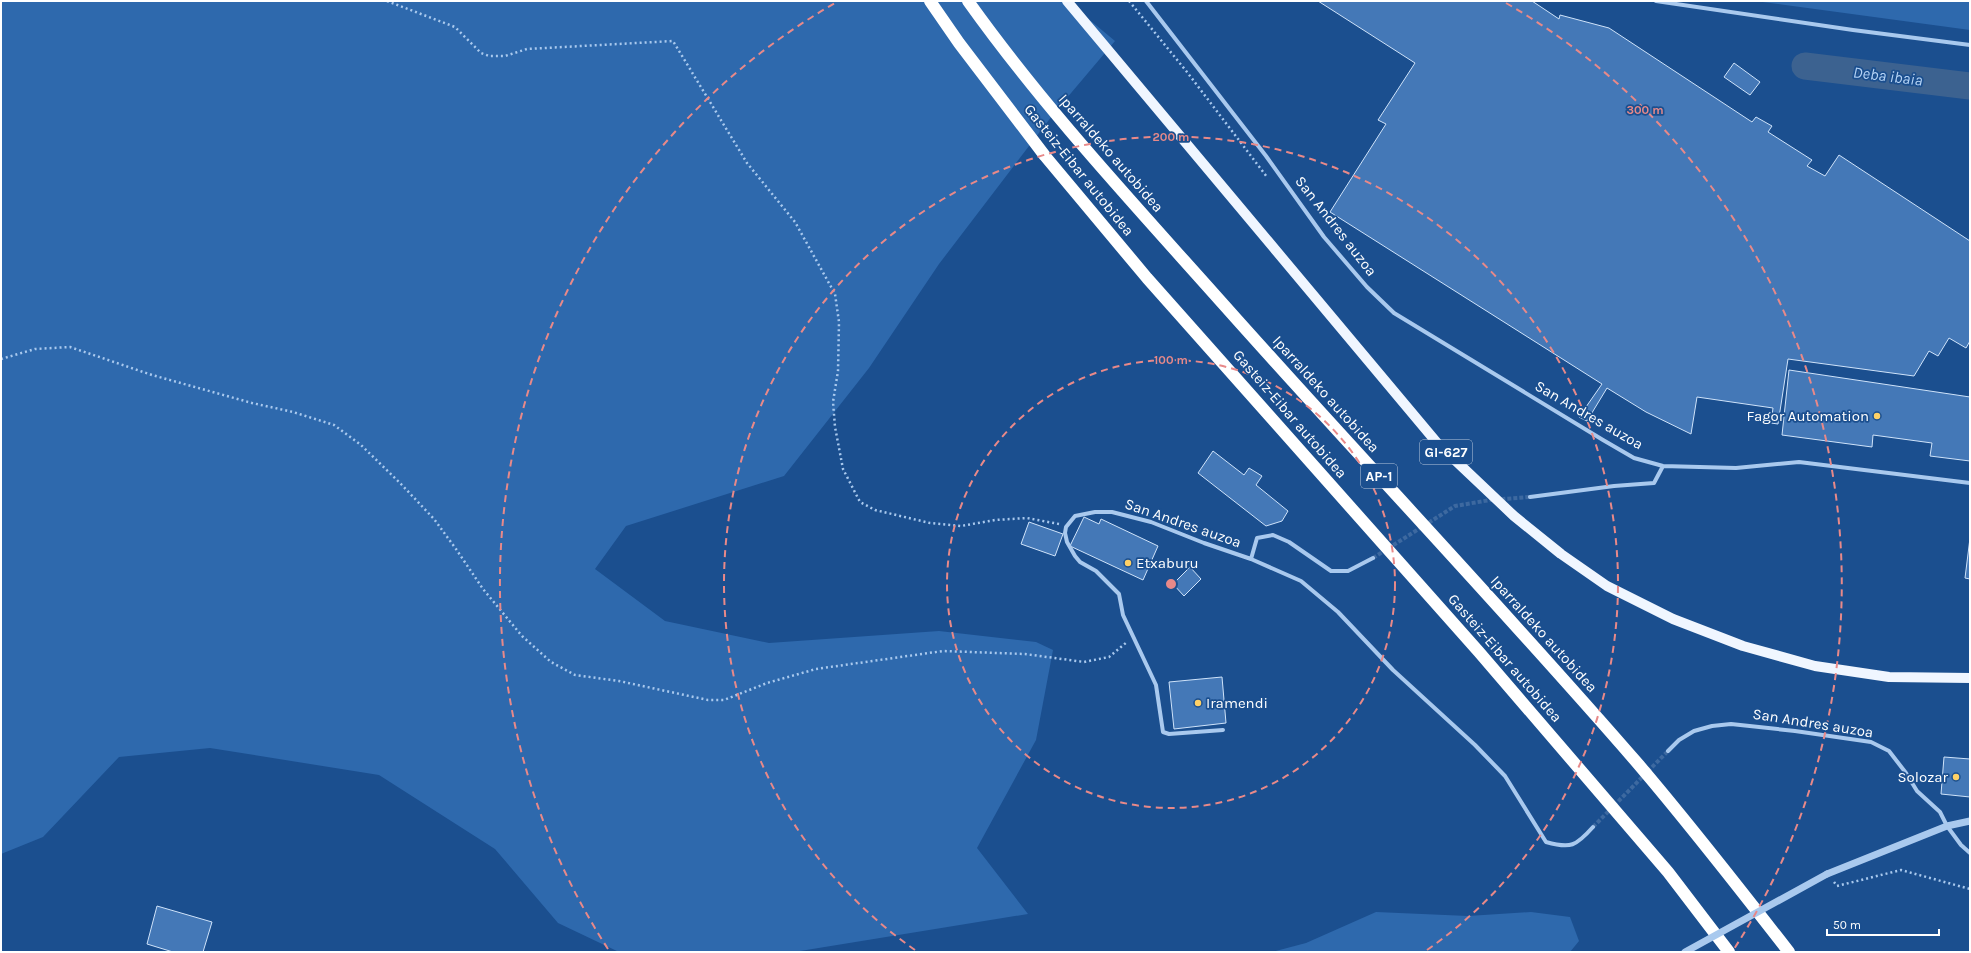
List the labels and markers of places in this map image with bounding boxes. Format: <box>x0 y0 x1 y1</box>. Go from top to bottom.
place label: Fagor Automation <box>1746 407 1869 425</box>
marker: Fagor Automation <box>1872 411 1882 421</box>
place label: Etxaburu <box>1136 554 1198 572</box>
marker: Etxaburu <box>1123 558 1133 568</box>
centre of rings <box>1164 577 1178 591</box>
place label: Iramendi <box>1206 694 1268 712</box>
marker: Iramendi <box>1193 698 1203 708</box>
place label: Solozar <box>1898 768 1949 786</box>
marker: Solozar <box>1951 772 1961 782</box>

